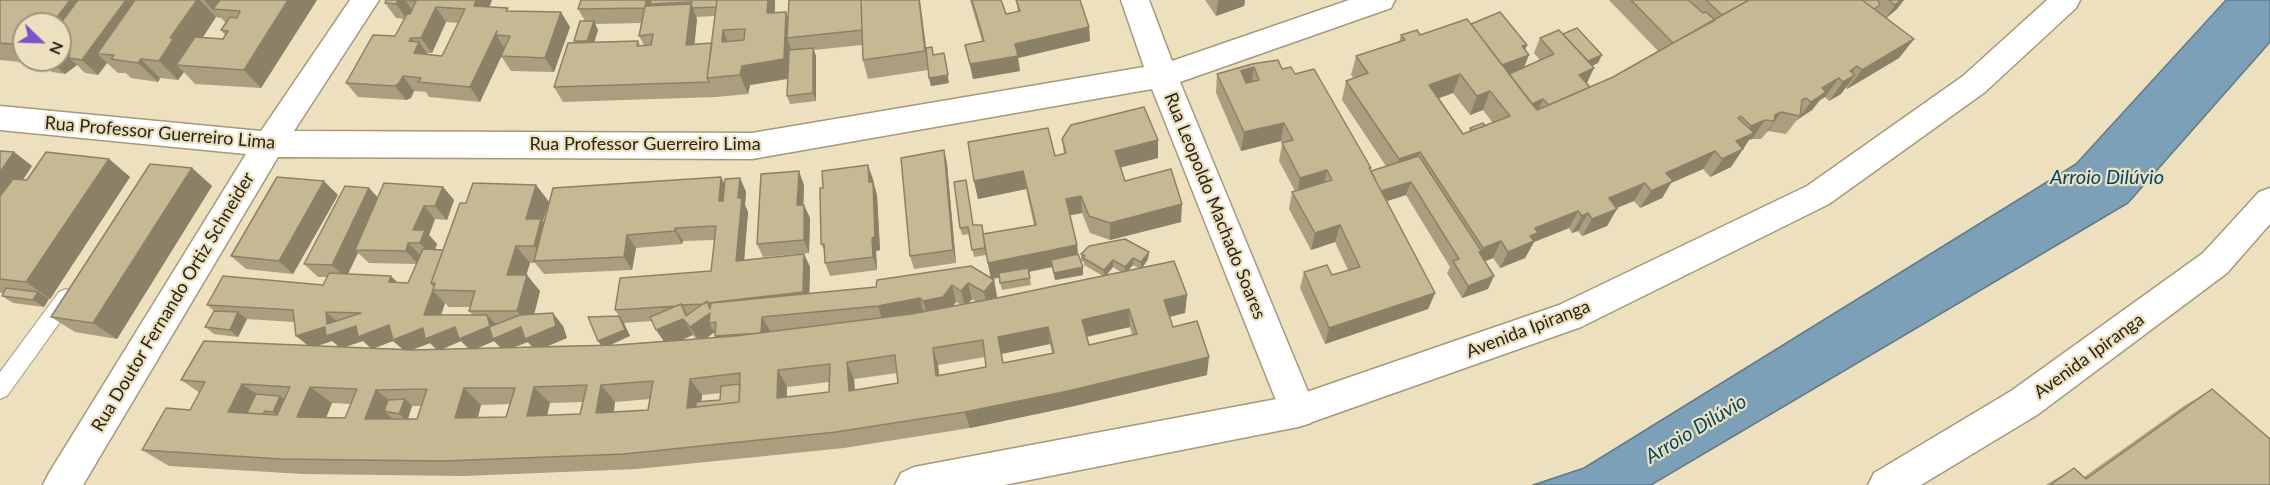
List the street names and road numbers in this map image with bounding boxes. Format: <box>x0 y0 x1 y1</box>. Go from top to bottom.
street label: Rua Leopoldo Machado Soares <box>1160 90 1270 322</box>
street label: Rua Professor Guerreiro Lima <box>44 112 276 154</box>
street label: Rua Professor Guerreiro Lima <box>529 133 761 155</box>
street label: Rua Doutor Fernando Ortiz Schneider <box>87 169 259 435</box>
street label: Avenida Ipiranga <box>1463 295 1593 363</box>
street label: Avenida Ipiranga <box>2030 309 2148 403</box>

